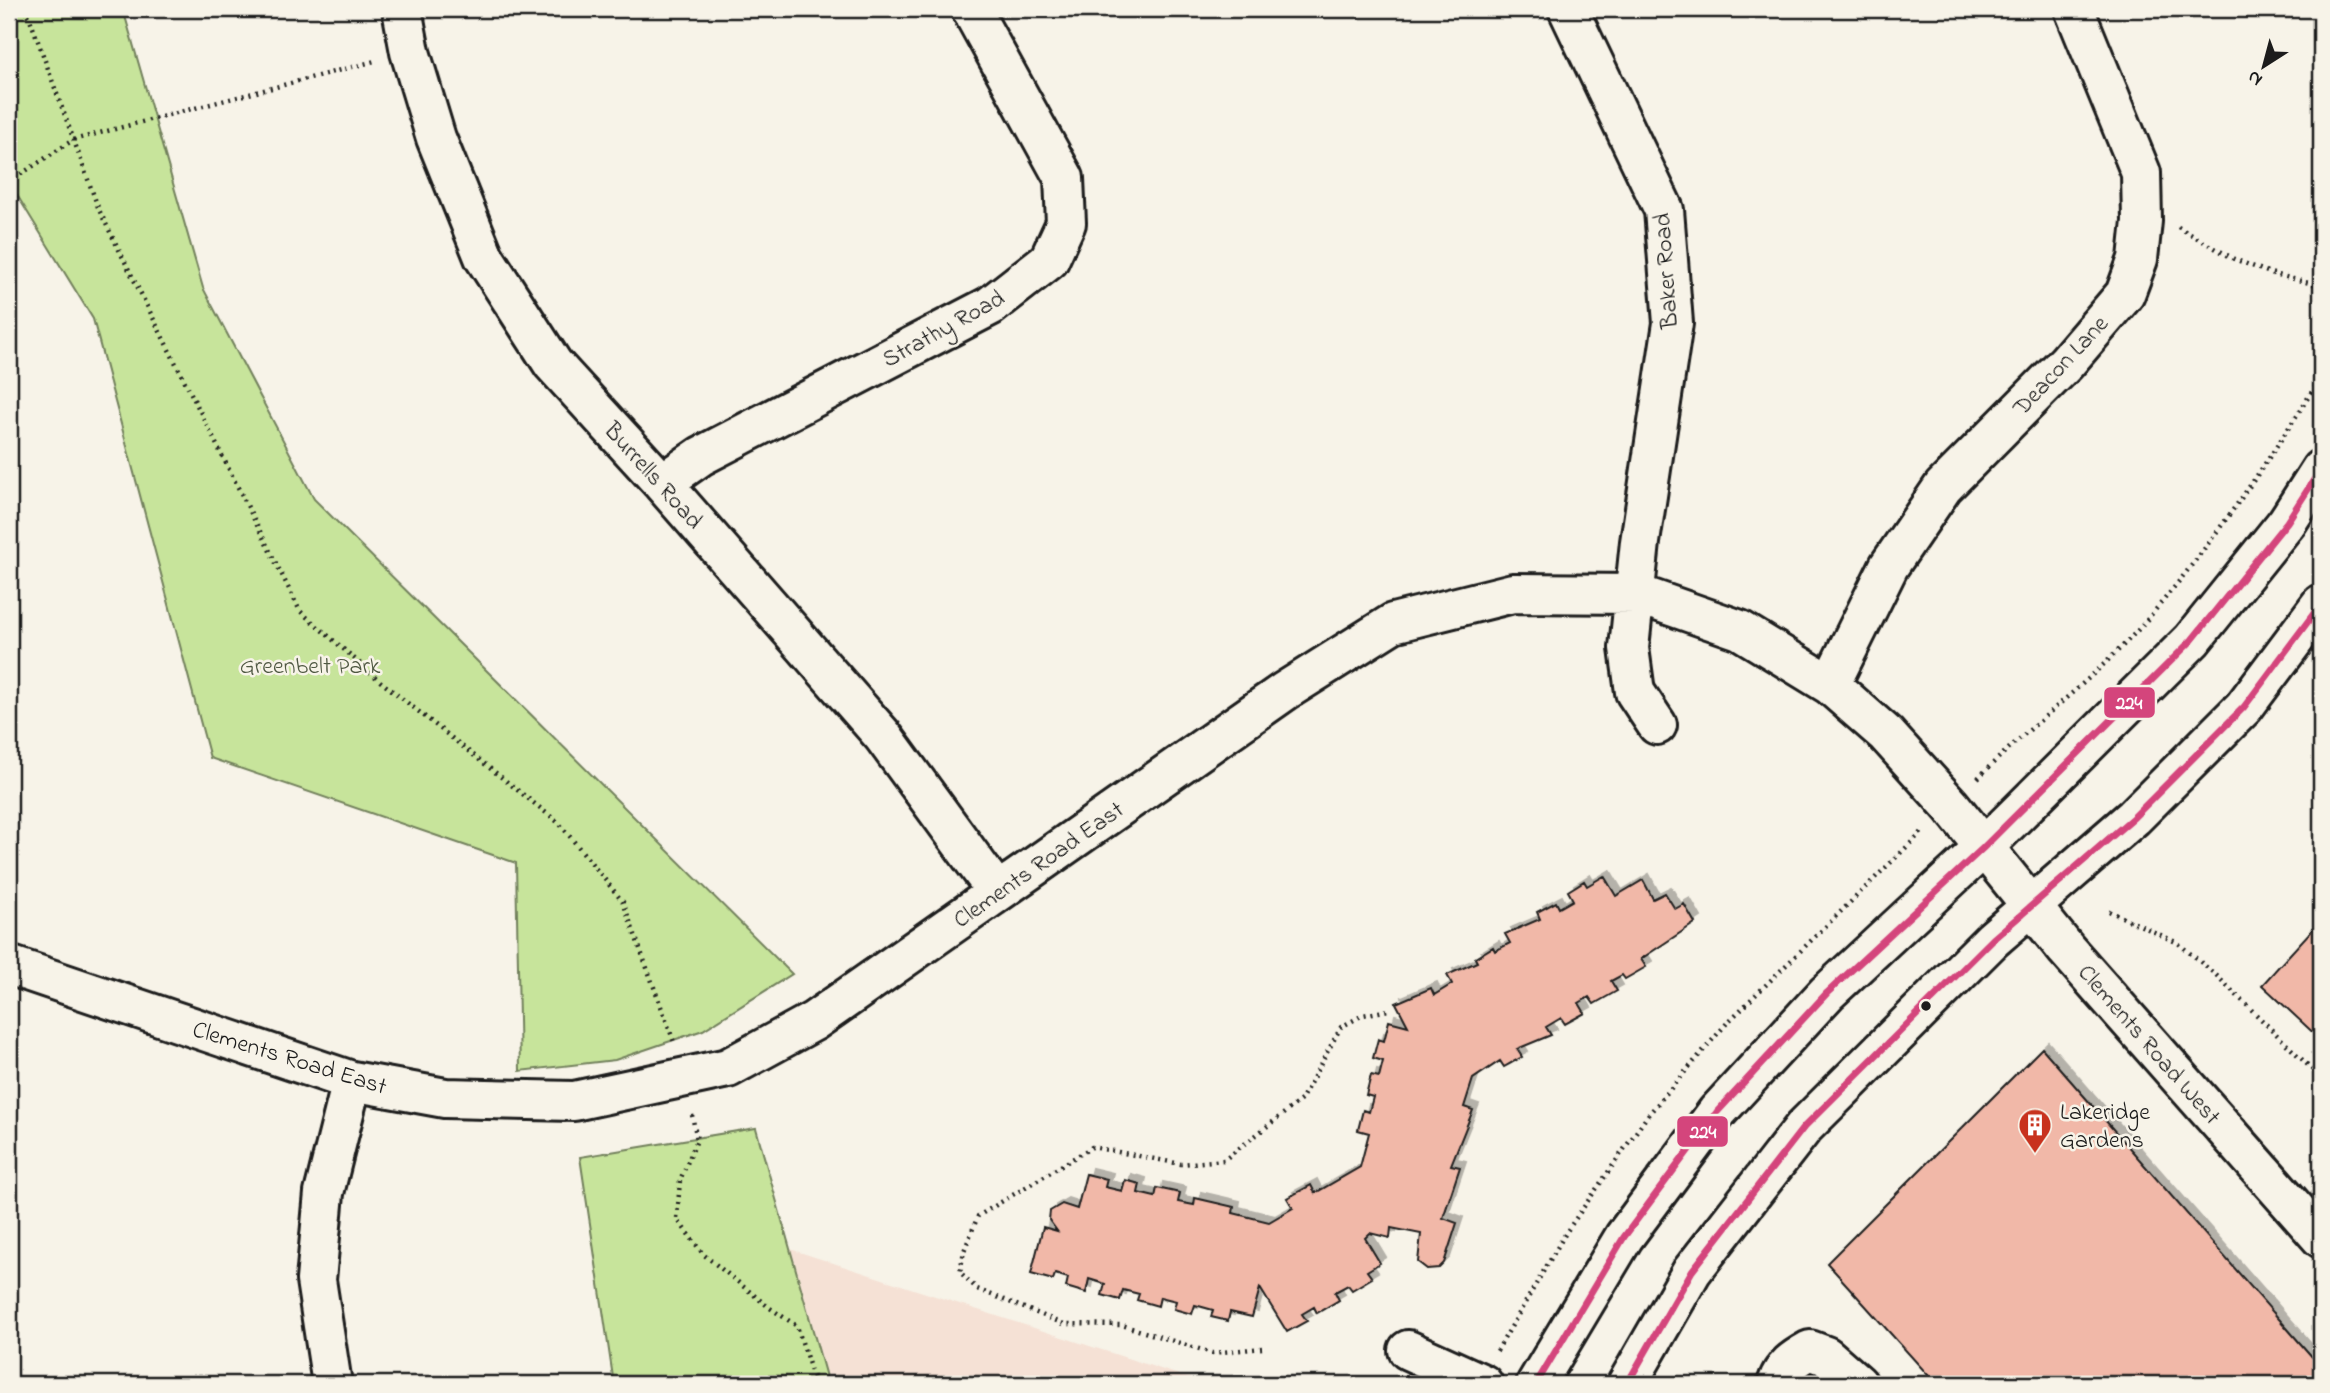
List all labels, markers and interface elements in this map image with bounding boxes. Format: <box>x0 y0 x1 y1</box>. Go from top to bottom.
north arrow <box>2228 32 2298 102</box>
text: N <box>2242 63 2269 92</box>
street label: Baker Road <box>1646 211 1689 331</box>
street label: Strathy Road <box>877 282 1013 379</box>
street label: Deacon Lane <box>2005 308 2118 426</box>
street label: Burrells Road <box>594 414 710 539</box>
park label: Greenbelt Park <box>240 650 381 685</box>
line badge: 224 <box>2103 686 2156 719</box>
text: 224 <box>2115 691 2143 718</box>
street label: Clements Road East <box>947 794 1132 938</box>
street label: Clements Road West <box>2068 957 2228 1134</box>
unlabelled marker <box>1919 999 1933 1013</box>
street label: Clements Road East <box>188 1013 391 1106</box>
place label: Lakeridge Gardens <box>2060 1096 2150 1159</box>
building icon: Lakeridge Gardens <box>2016 1106 2054 1155</box>
line badge: 224 <box>1676 1115 1729 1148</box>
text: 224 <box>1689 1120 1717 1147</box>

